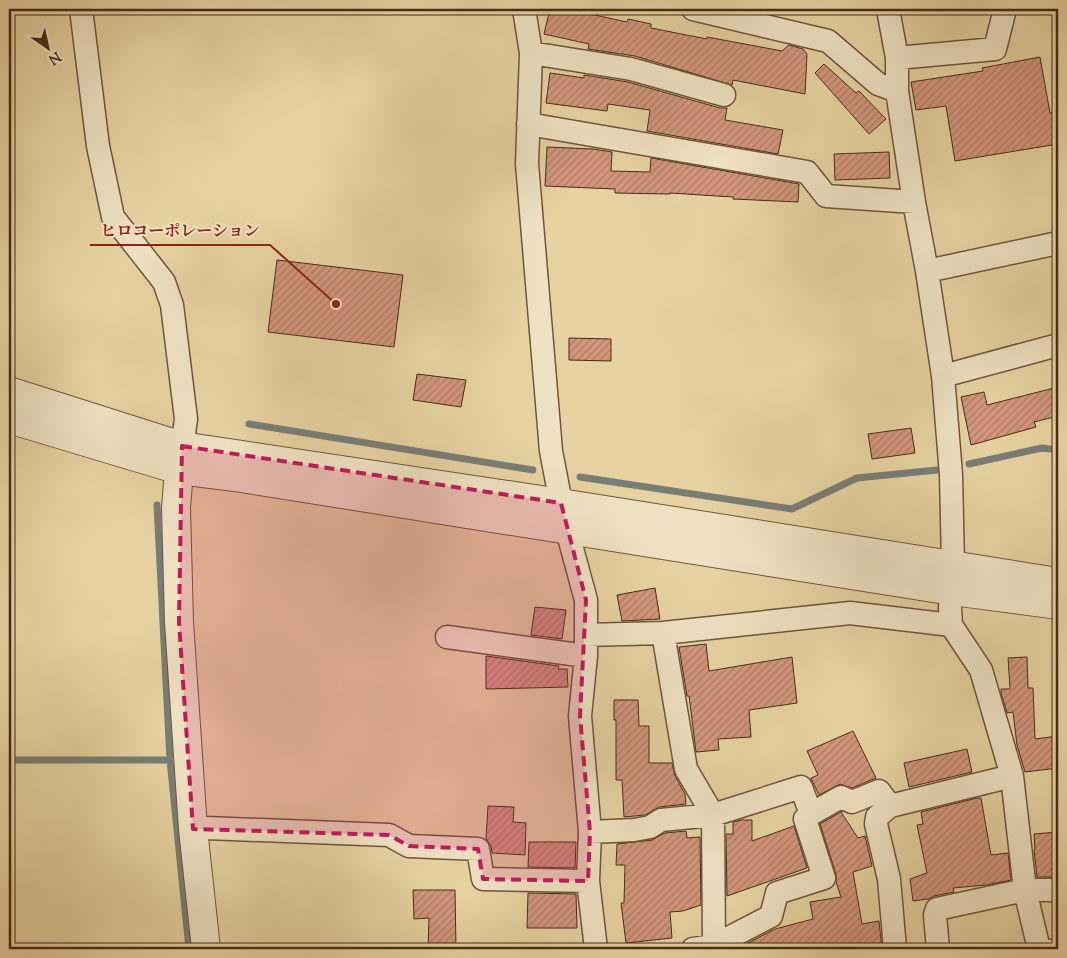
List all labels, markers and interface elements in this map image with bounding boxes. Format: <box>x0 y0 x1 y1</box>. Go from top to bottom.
north arrow <box>22 22 72 72</box>
text: N <box>44 46 64 69</box>
callout: ヒロコーポレーション <box>90 214 270 245</box>
text: ヒロコーポレーション <box>100 221 260 244</box>

